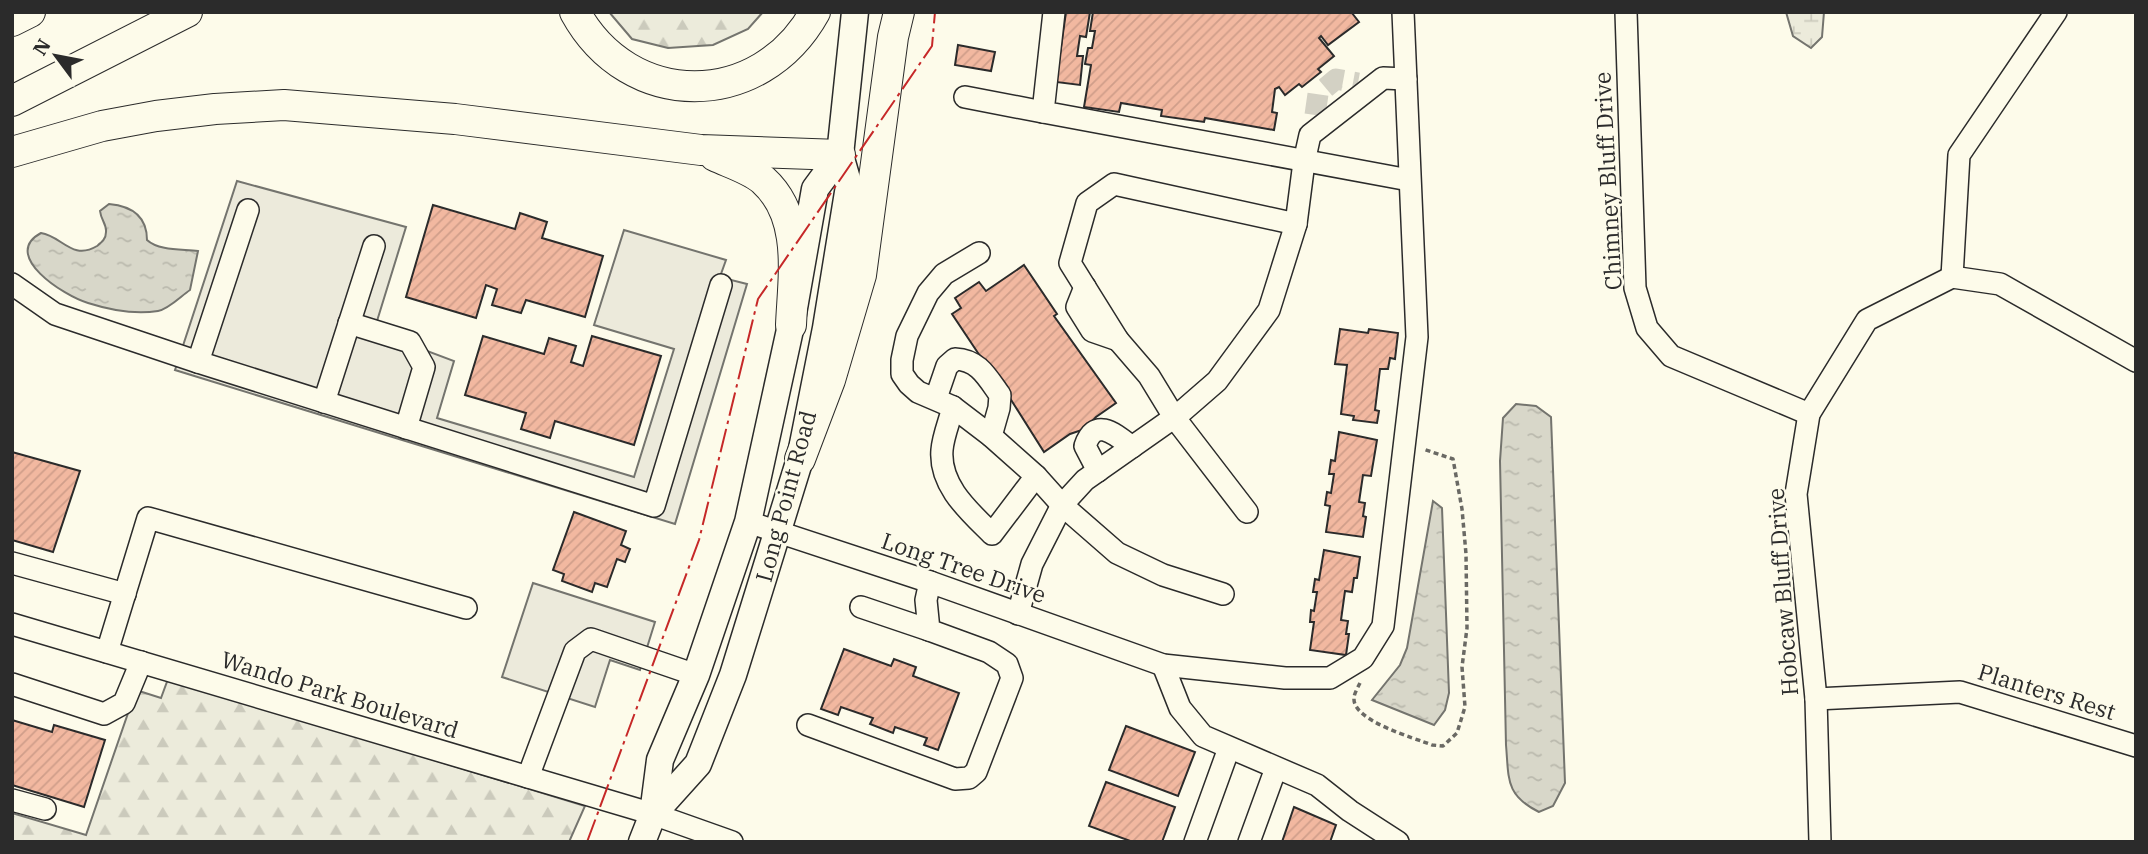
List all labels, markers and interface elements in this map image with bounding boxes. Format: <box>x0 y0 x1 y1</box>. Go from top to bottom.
north arrow <box>21 21 91 91</box>
text: N <box>27 34 56 60</box>
street label: Chimney Bluff Drive <box>1586 71 1628 291</box>
street label: Long Point Road <box>748 407 822 585</box>
street label: Hobcaw Bluff Drive <box>1760 487 1804 697</box>
street label: Long Tree Drive <box>878 525 1050 609</box>
street label: Wando Park Boulevard <box>218 644 462 744</box>
street label: Planters Rest <box>1975 656 2119 726</box>

